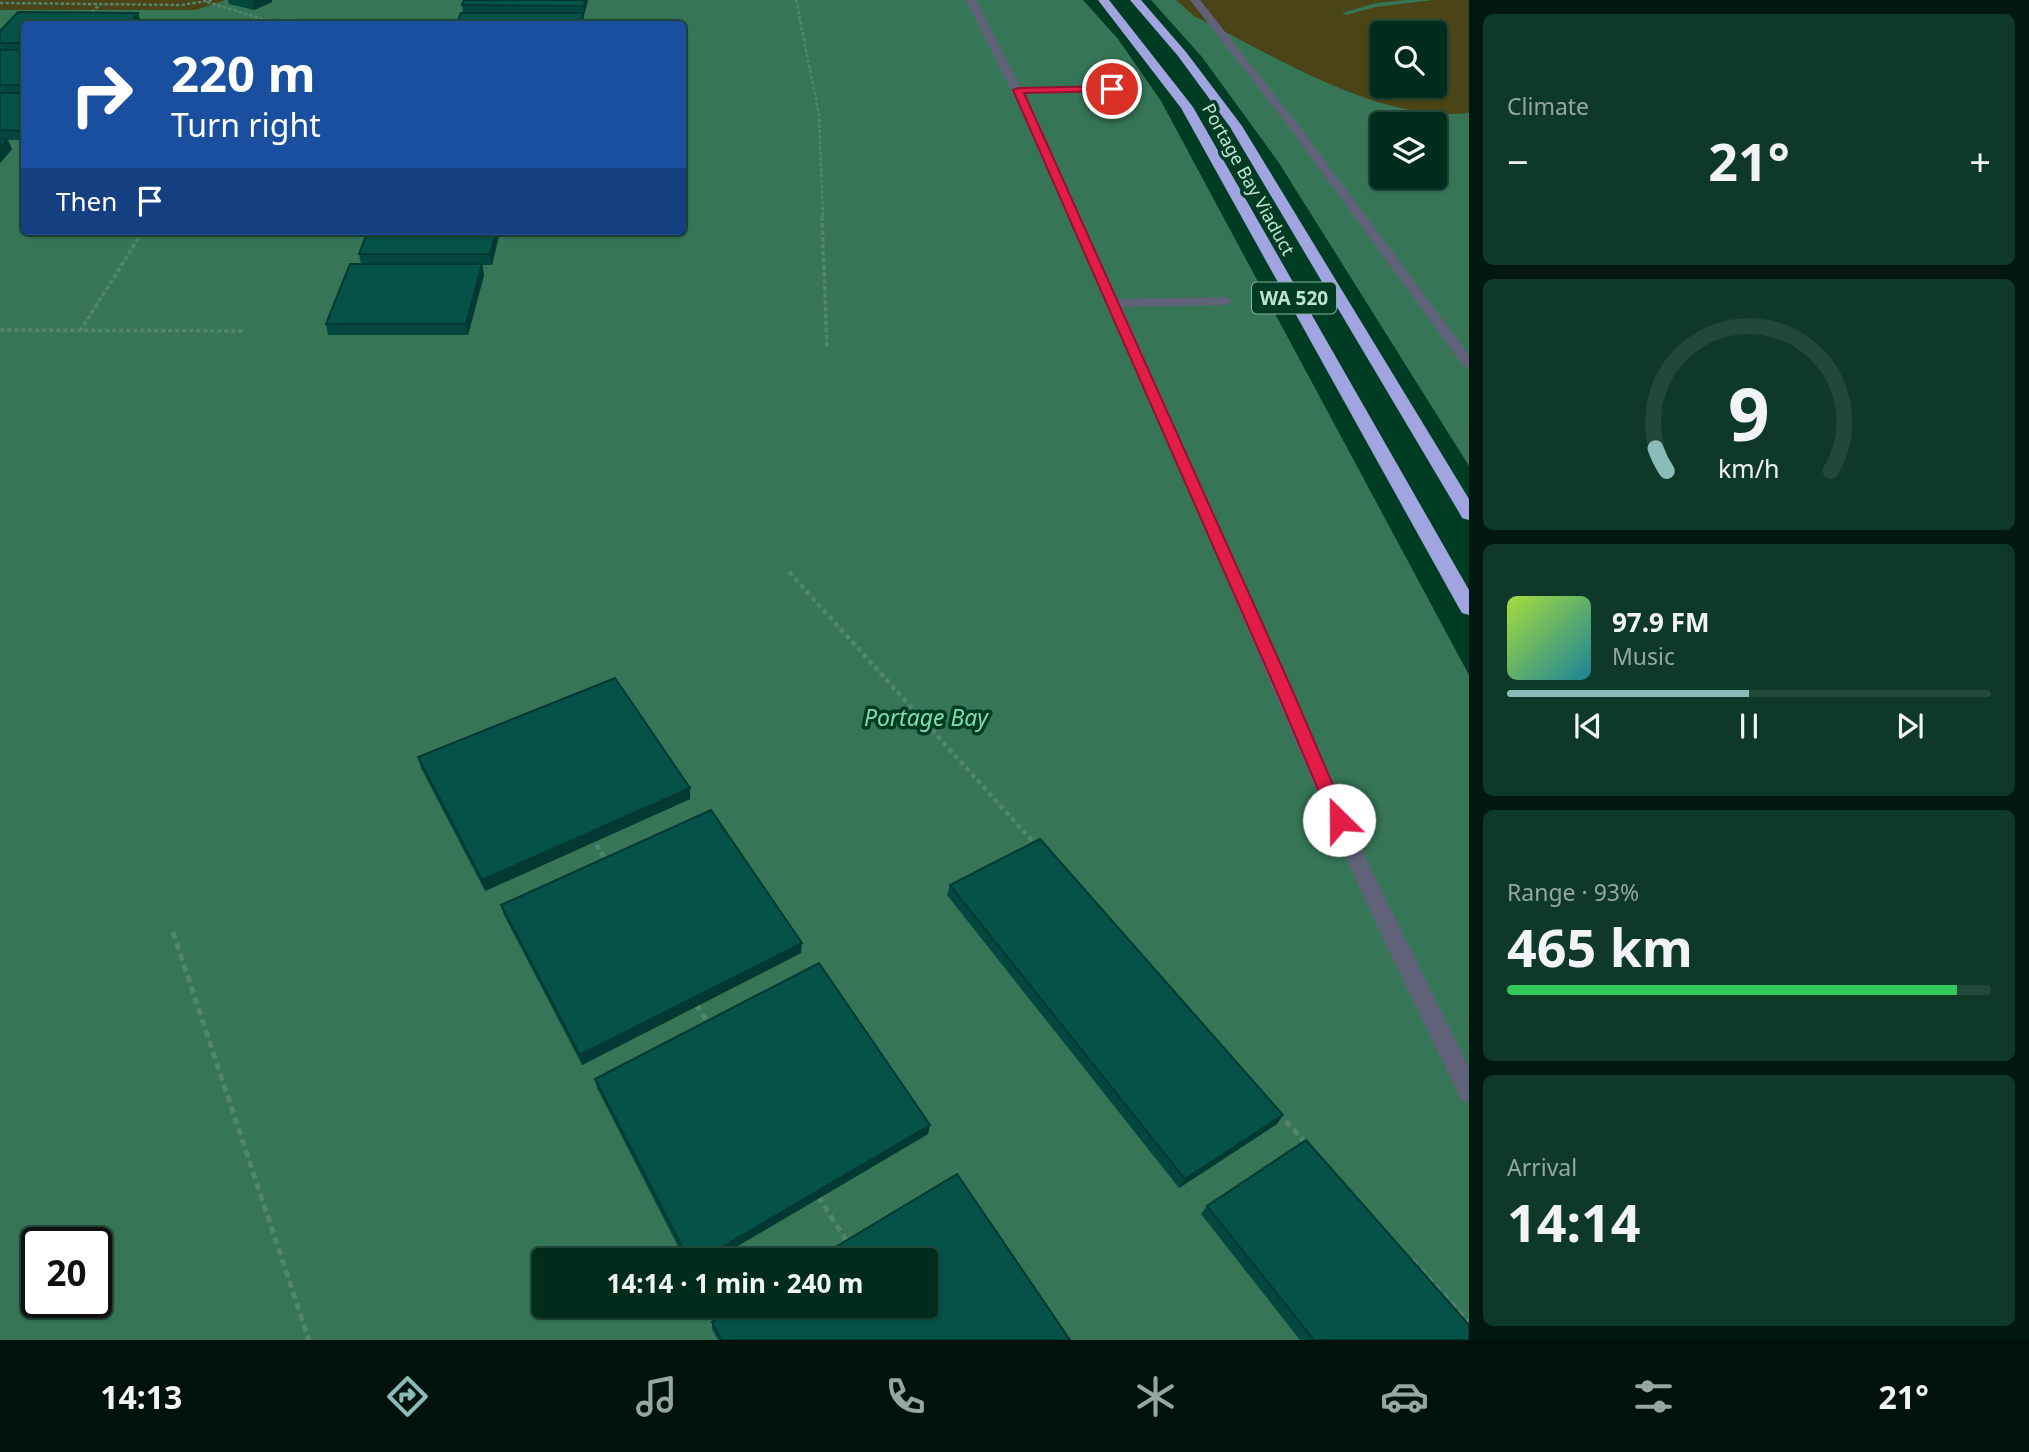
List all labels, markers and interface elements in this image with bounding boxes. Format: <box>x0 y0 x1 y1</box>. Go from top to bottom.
map controls <box>1370 21 1447 189</box>
button: search <box>1370 21 1447 98</box>
text: 220 m <box>171 40 316 106</box>
icon: right <box>56 49 147 140</box>
pin <box>1082 59 1142 119</box>
icon: arrive <box>1093 70 1131 108</box>
text: Climate <box>1507 90 1589 122</box>
street label: Portage Bay Viaduct <box>1197 99 1301 260</box>
text: Turn right <box>171 103 321 146</box>
button: layers <box>1370 112 1447 189</box>
text: 21° <box>1708 125 1790 196</box>
text: − <box>1507 135 1529 187</box>
text: + <box>1969 135 1991 187</box>
icon: arrive <box>131 182 169 220</box>
text: Then <box>56 183 117 219</box>
road number: WA 520 <box>1252 282 1336 314</box>
text: 9 <box>1728 363 1770 462</box>
text: km/h <box>1718 451 1780 485</box>
text: 97.9 FM <box>1612 604 1709 640</box>
text: Music <box>1612 640 1675 672</box>
water label: Portage Bay <box>864 701 989 733</box>
icon: previous <box>1569 707 1607 745</box>
icon: pause <box>1730 707 1768 745</box>
icon: next <box>1891 707 1929 745</box>
position arrow <box>1302 783 1376 857</box>
text: Range · 93% <box>1507 876 1639 908</box>
text: 465 km <box>1507 911 1693 982</box>
text: Arrival <box>1507 1151 1577 1183</box>
text: 14:14 <box>1507 1186 1641 1257</box>
speed limit sign: 20 <box>21 1227 112 1318</box>
text: 14:14 · 1 min · 240 m <box>607 1265 863 1301</box>
icon: directions <box>383 1372 432 1421</box>
icon: music <box>632 1372 681 1421</box>
icon: phone <box>881 1372 930 1421</box>
icon: climate <box>1131 1372 1180 1421</box>
icon: car <box>1380 1372 1429 1421</box>
icon: filters <box>1629 1372 1678 1421</box>
text: 14:13 <box>100 1375 182 1418</box>
text: 21° <box>1879 1375 1929 1418</box>

